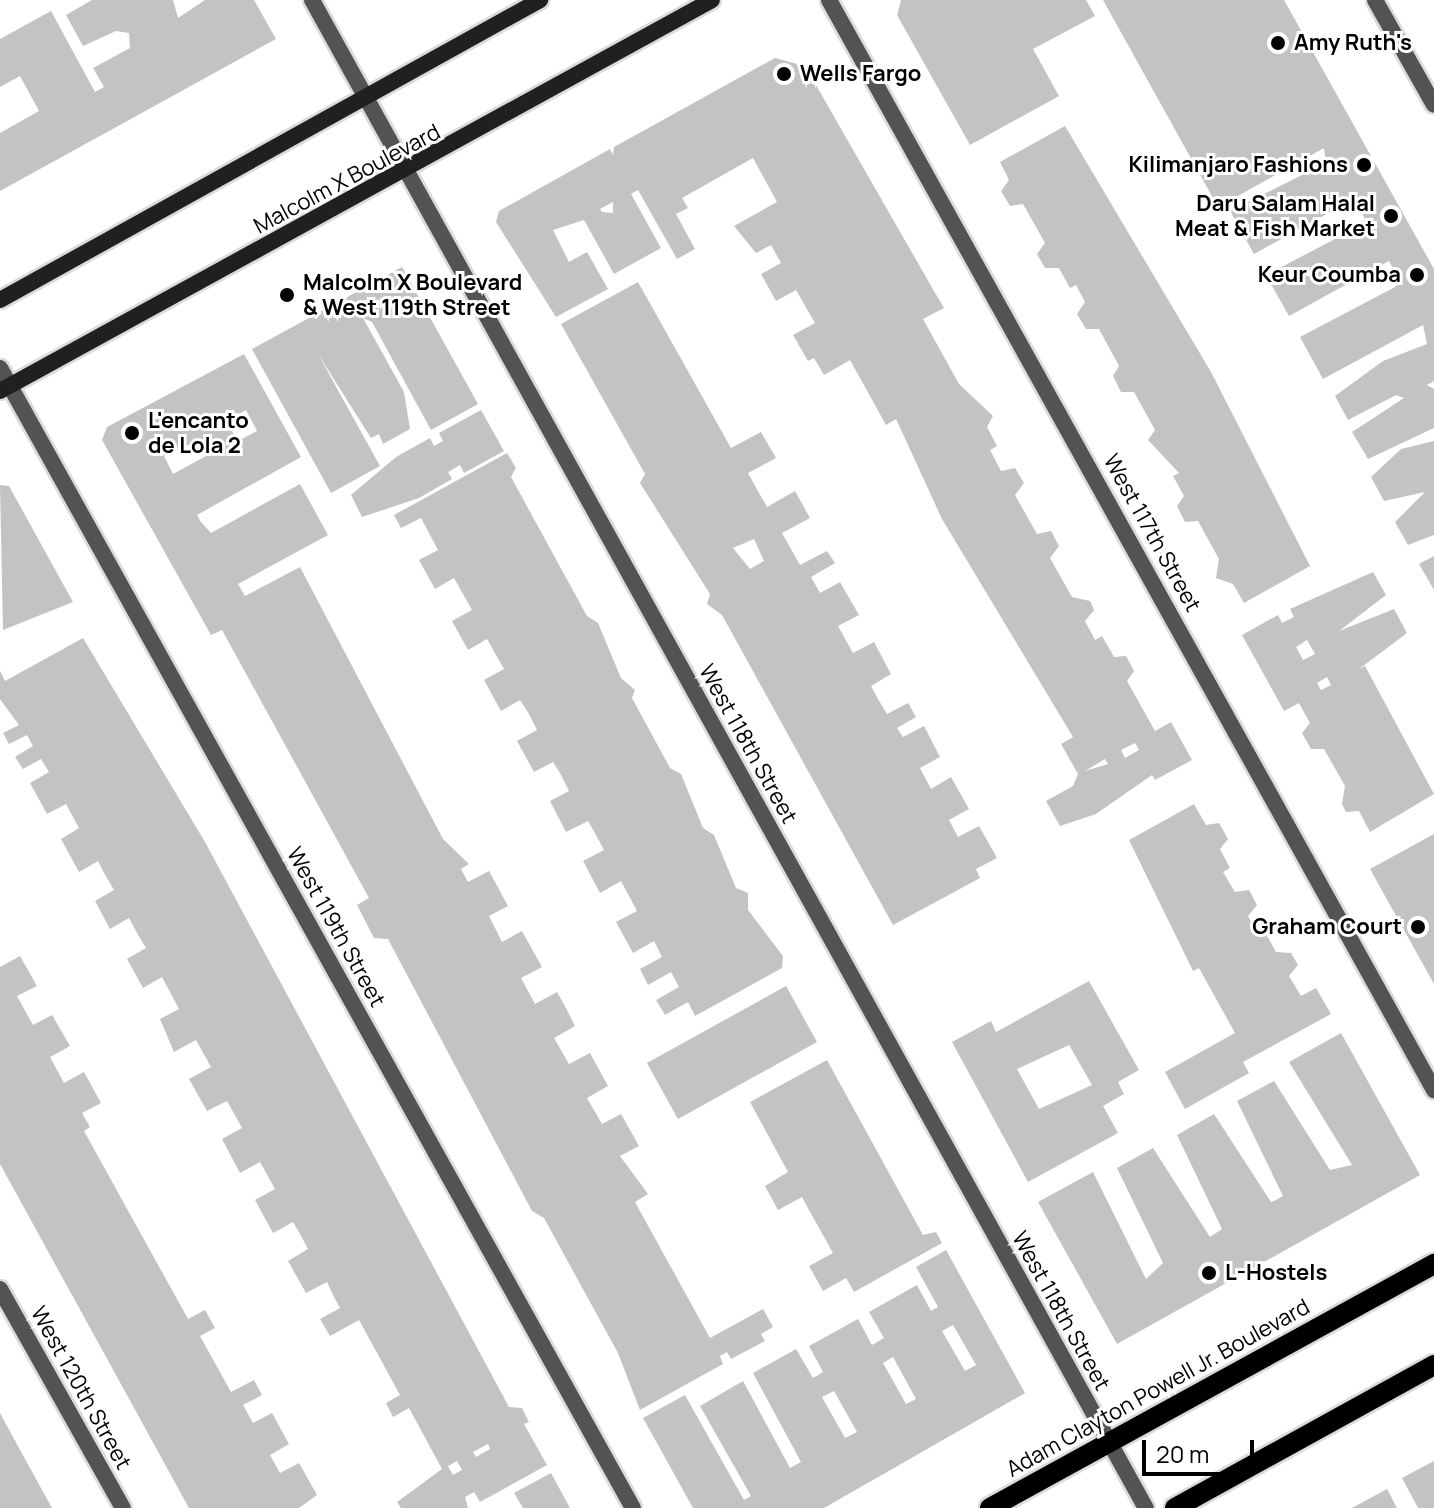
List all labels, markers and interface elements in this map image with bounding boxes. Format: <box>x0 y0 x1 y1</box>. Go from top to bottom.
place label: Amy Ruth's <box>1294 30 1412 56</box>
marker: Amy Ruth's <box>1269 34 1287 52</box>
place label: Wells Fargo <box>800 61 921 87</box>
marker: Wells Fargo <box>775 65 793 83</box>
street label: Malcolm X Boulevard <box>249 119 445 239</box>
place label: Kilimanjaro Fashions <box>1129 152 1348 178</box>
marker: Kilimanjaro Fashions <box>1355 156 1373 174</box>
place label: Daru Salam Halal Meat & Fish Market <box>1175 190 1375 242</box>
marker: Daru Salam Halal Meat & Fish Market <box>1382 207 1400 225</box>
place label: Keur Coumba <box>1258 262 1401 288</box>
marker: Keur Coumba <box>1408 266 1426 284</box>
place label: Malcolm X Boulevard & West 119th Street <box>303 269 522 320</box>
marker: Malcolm X Boulevard & West 119th Street <box>278 286 296 304</box>
place label: L'encanto de Lola 2 <box>148 407 249 458</box>
marker: L'encanto de Lola 2 <box>123 424 141 442</box>
street label: West 117th Street <box>1098 450 1206 616</box>
street label: West 118th Street <box>693 660 803 828</box>
street label: West 119th Street <box>281 843 391 1011</box>
place label: Graham Court <box>1252 914 1402 940</box>
marker: Graham Court <box>1409 918 1427 936</box>
street label: West 118th Street <box>1006 1227 1116 1395</box>
place label: L-Hostels <box>1225 1260 1327 1286</box>
marker: L-Hostels <box>1200 1264 1218 1282</box>
street label: Adam Clayton Powell Jr. Boulevard <box>1002 1293 1314 1483</box>
street label: West 120th Street <box>25 1302 137 1474</box>
scale bar <box>1146 1424 1258 1474</box>
text: 20 m <box>1156 1437 1209 1470</box>

